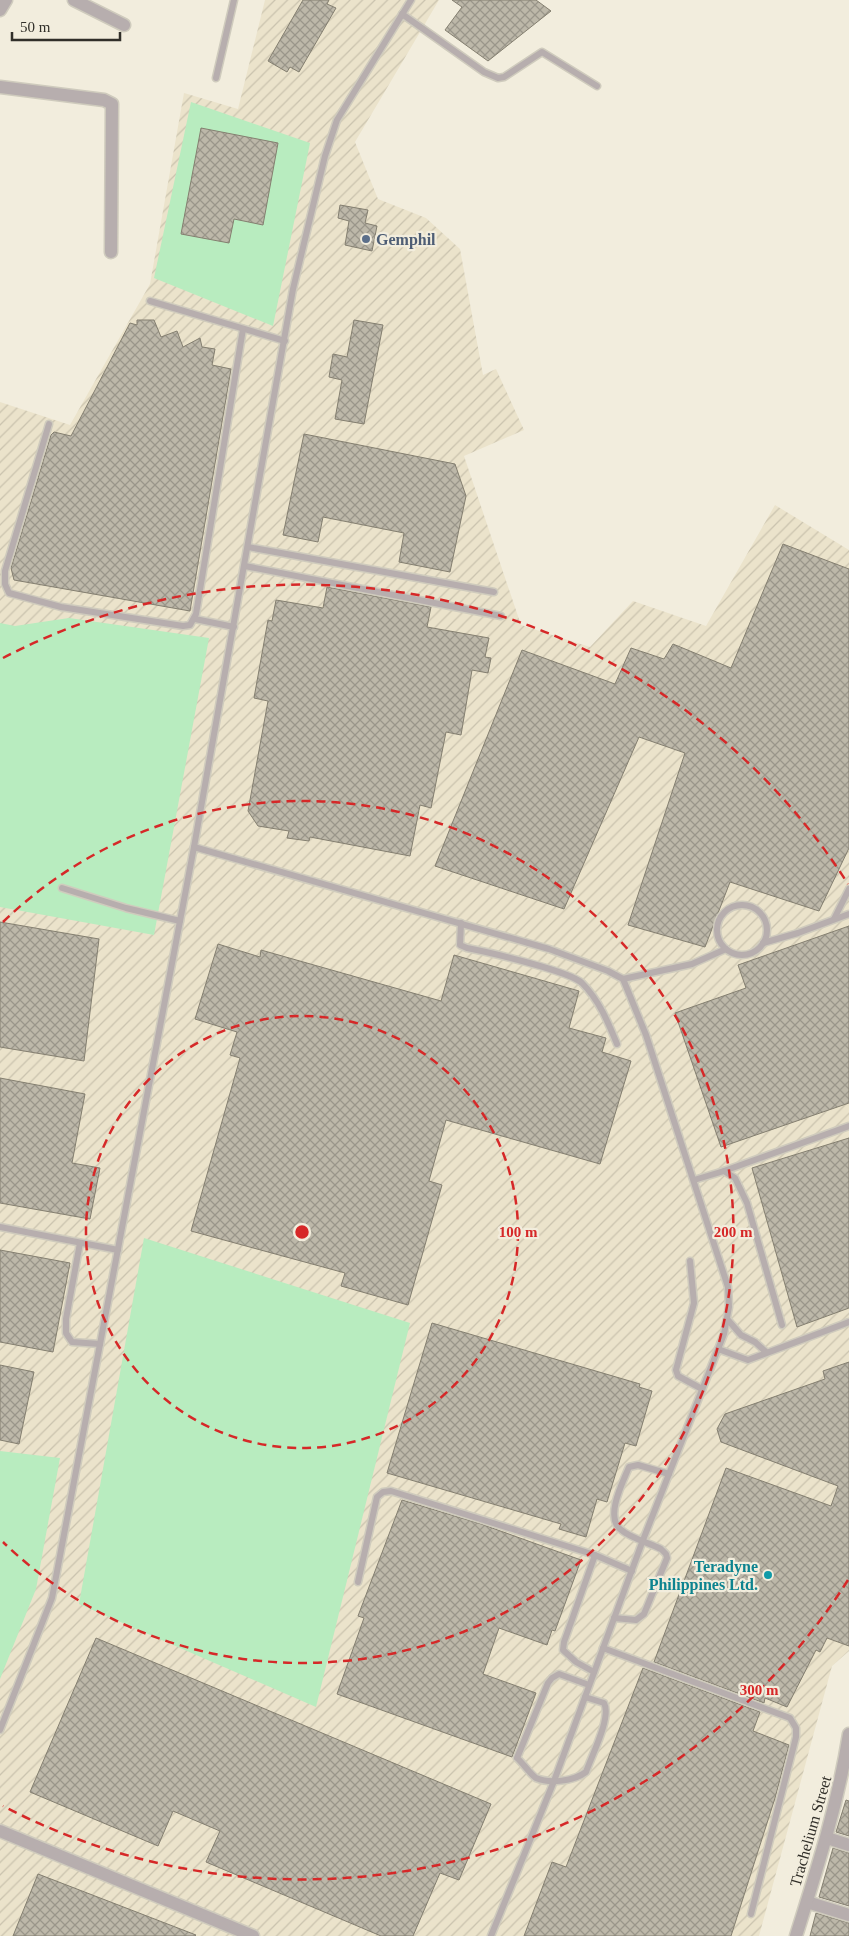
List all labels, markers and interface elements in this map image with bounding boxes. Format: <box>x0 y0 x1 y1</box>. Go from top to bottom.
scale bar <box>12 10 120 42</box>
text: 50 m <box>20 19 51 35</box>
place label: Gemphil <box>376 231 436 249</box>
marker: Gemphil <box>360 233 372 245</box>
centre of rings <box>293 1223 311 1241</box>
text: 100 m <box>499 1224 538 1240</box>
text: 200 m <box>714 1224 753 1240</box>
place label: Teradyne Philippines Ltd. <box>649 1558 758 1594</box>
marker: Teradyne Philippines Ltd. <box>762 1569 774 1581</box>
text: 300 m <box>740 1682 779 1698</box>
street label: Trachelium Street <box>787 1773 835 1889</box>

